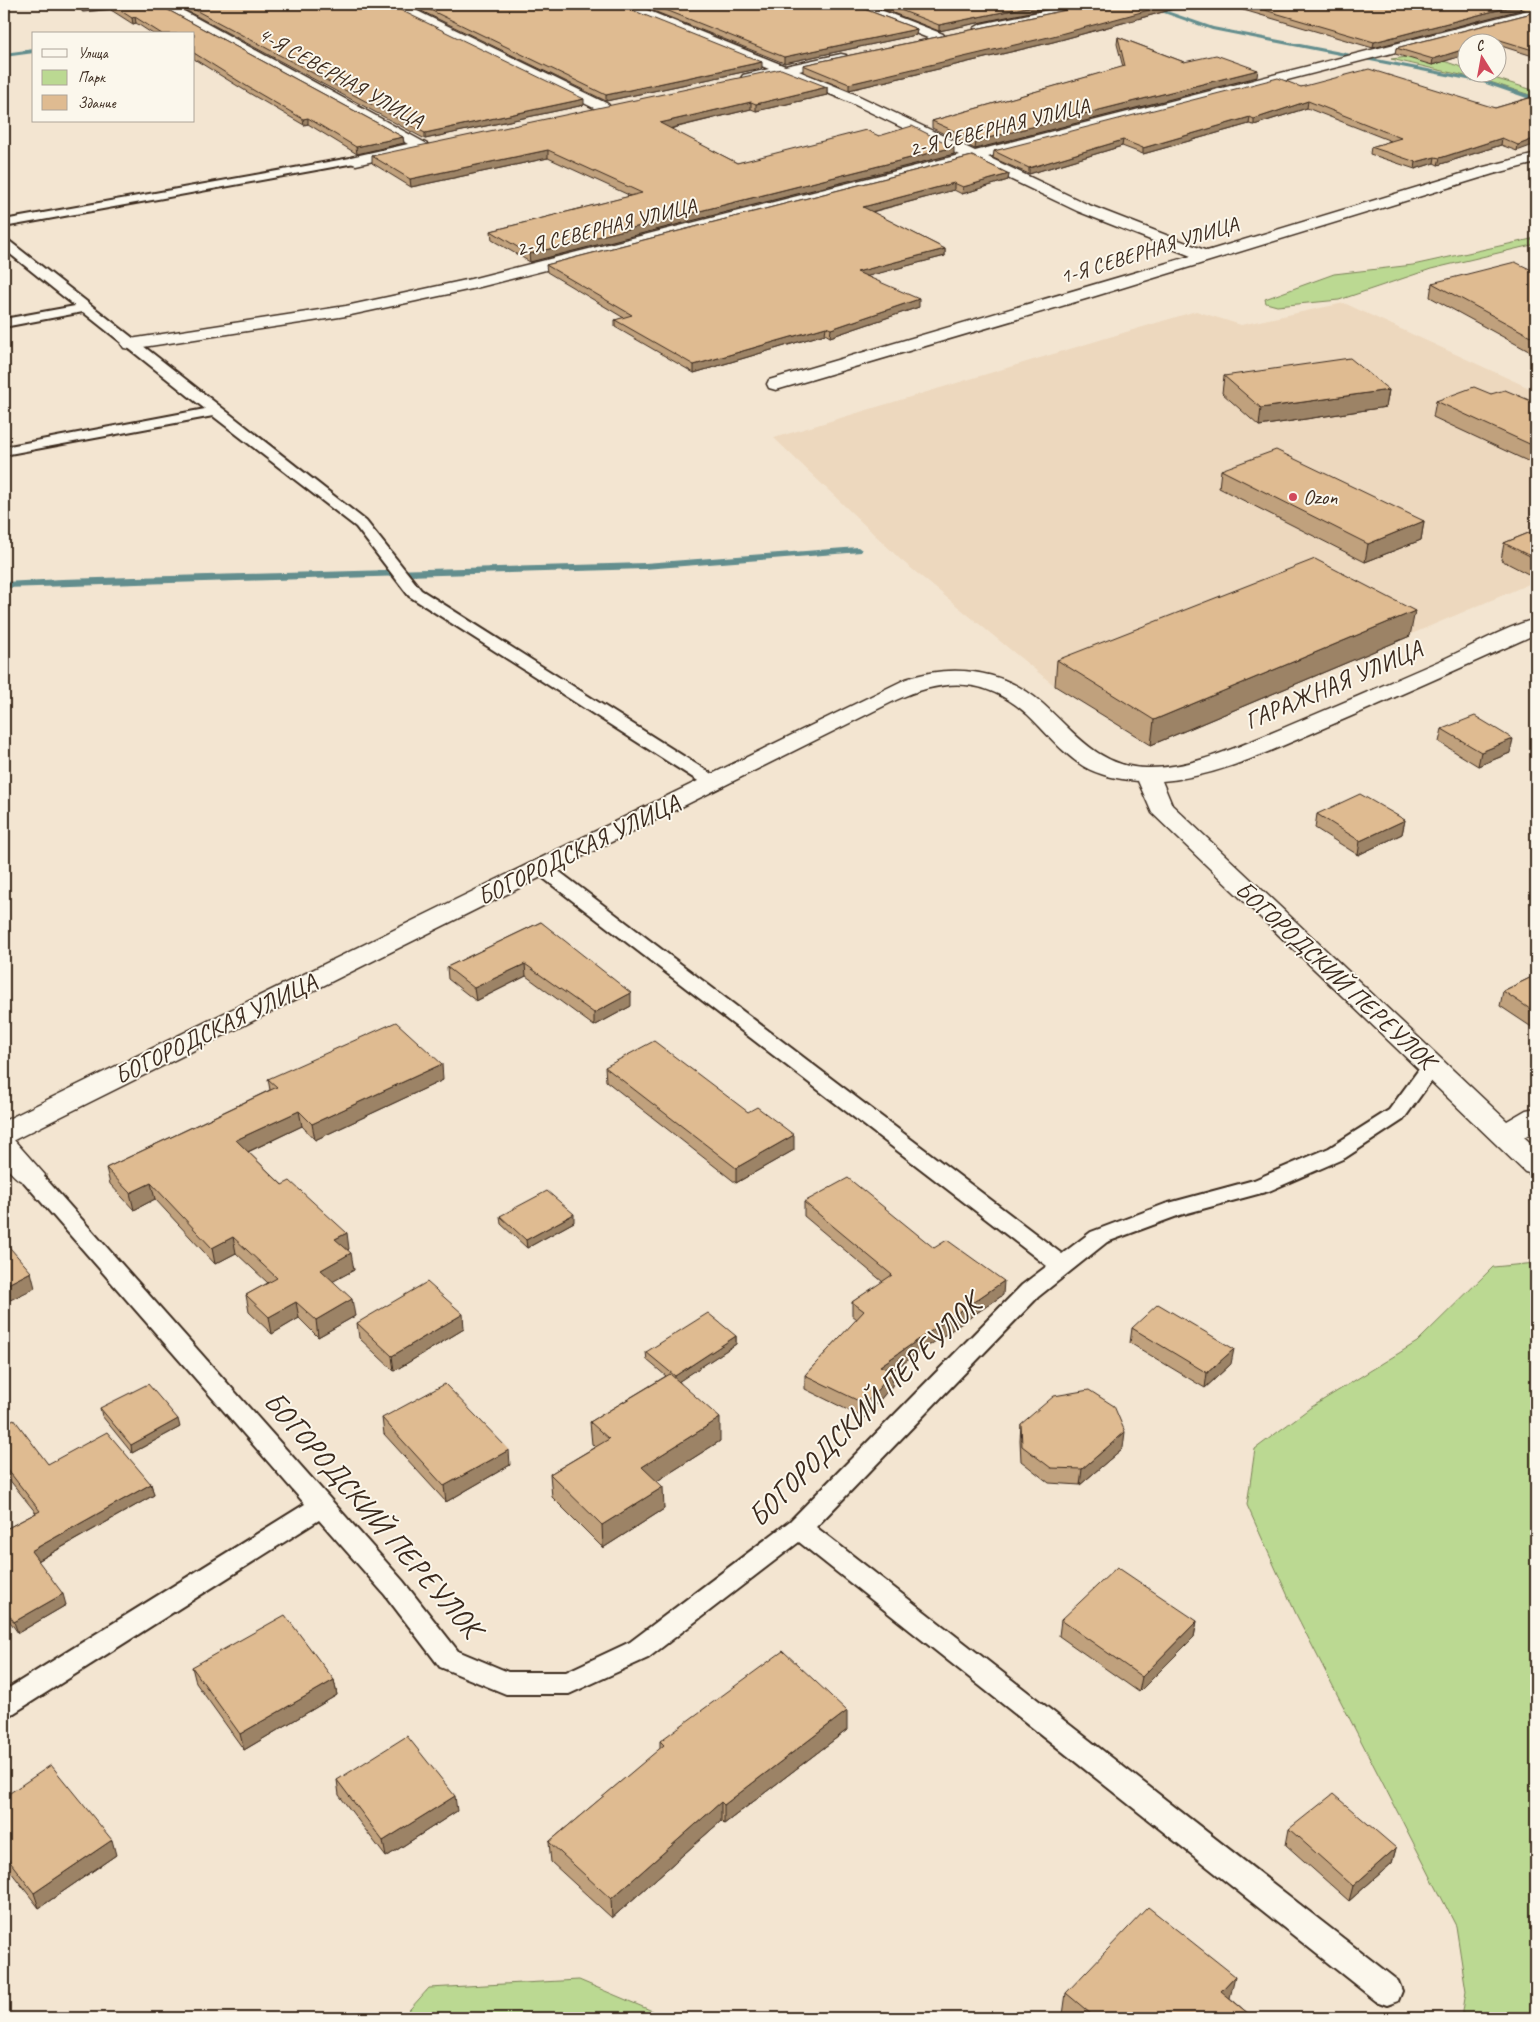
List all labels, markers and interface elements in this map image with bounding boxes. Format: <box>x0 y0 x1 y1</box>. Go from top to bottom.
street label: 4-Я СЕВЕРНАЯ УЛИЦА <box>254 21 428 133</box>
legend <box>32 32 195 122</box>
north arrow <box>1458 32 1508 82</box>
text: С <box>1475 36 1487 55</box>
text: Улица <box>78 44 109 63</box>
text: Парк <box>78 68 106 87</box>
street label: 2-Я СЕВЕРНАЯ УЛИЦА <box>906 92 1092 162</box>
text: Здание <box>78 94 117 113</box>
street label: 2-Я СЕВЕРНАЯ УЛИЦА <box>513 192 699 262</box>
street label: 1-Я СЕВЕРНАЯ УЛИЦА <box>1057 210 1242 289</box>
place label: Ozon <box>1303 484 1338 510</box>
marker: Ozon <box>1287 491 1299 503</box>
street label: ГАРАЖНАЯ УЛИЦА <box>1240 633 1428 737</box>
street label: БОГОРОДСКАЯ УЛИЦА <box>472 787 685 913</box>
street label: БОГОРОДСКИЙ ПЕРЕУЛОК <box>1229 874 1445 1079</box>
street label: БОГОРОДСКАЯ УЛИЦА <box>109 966 322 1092</box>
street label: БОГОРОДСКИЙ ПЕРЕУЛОК <box>739 1281 993 1535</box>
street label: БОГОРОДСКИЙ ПЕРЕУЛОК <box>256 1383 494 1650</box>

